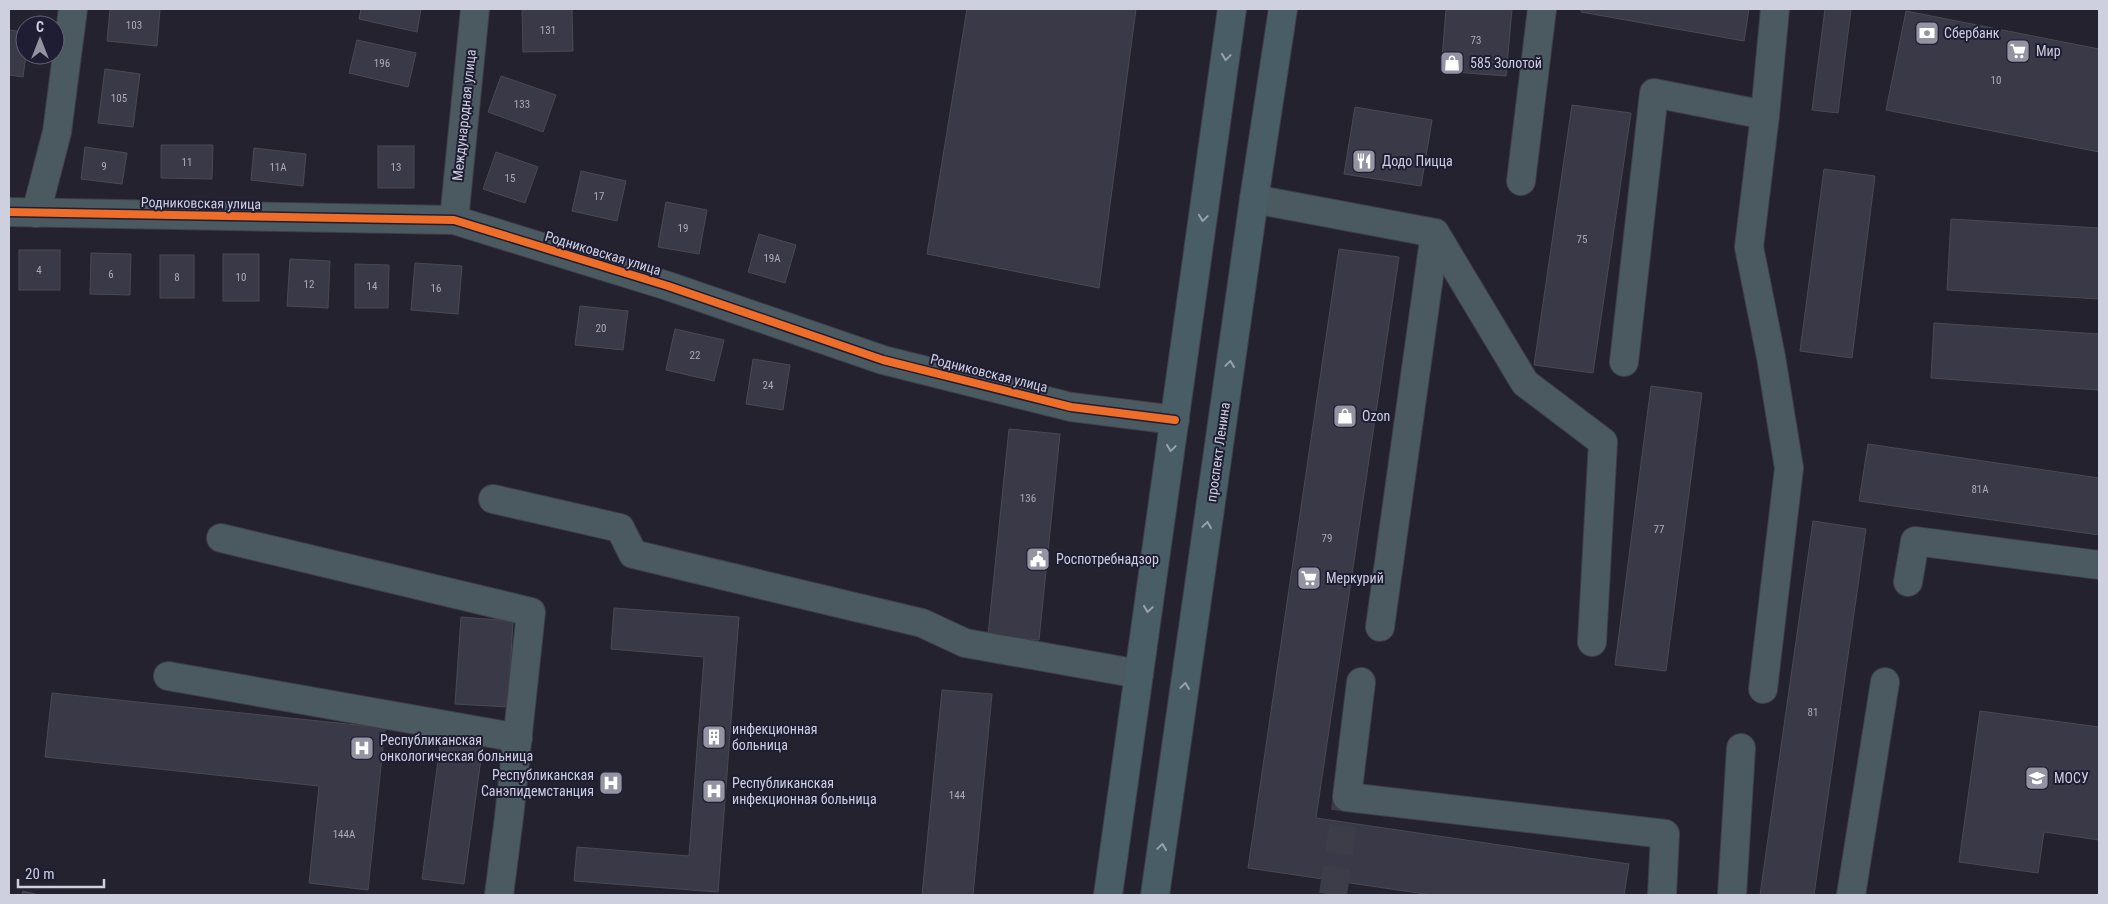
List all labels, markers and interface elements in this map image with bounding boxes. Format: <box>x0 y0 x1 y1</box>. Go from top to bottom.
north arrow <box>15 15 65 65</box>
text: С <box>36 19 44 35</box>
house number: 103 <box>126 19 142 32</box>
bank icon: Сбербанк <box>1914 20 1940 46</box>
house number: 131 <box>540 24 556 37</box>
place label: Сбербанк <box>1944 25 2000 41</box>
house number: 73 <box>1471 34 1481 47</box>
supermarket icon: Мир <box>2005 38 2031 64</box>
place label: Мир <box>2036 43 2061 59</box>
street label: Международная улица <box>449 48 479 182</box>
shop icon: 585 Золотой <box>1439 50 1465 76</box>
one-way arrow <box>1221 53 1231 61</box>
place label: 585 Золотой <box>1470 55 1542 71</box>
house number: 196 <box>374 57 390 70</box>
house number: 10 <box>1991 74 2001 87</box>
house number: 105 <box>111 92 127 105</box>
house number: 133 <box>514 98 530 111</box>
restaurant icon: Додо Пицца <box>1351 148 1377 174</box>
place label: Додо Пицца <box>1382 153 1453 169</box>
house number: 11 <box>182 156 192 169</box>
house number: 9 <box>101 160 107 173</box>
house number: 11А <box>269 161 287 174</box>
house number: 13 <box>391 161 401 174</box>
house number: 15 <box>505 172 515 185</box>
house number: 17 <box>594 190 604 203</box>
street label: Родниковская улица <box>141 194 261 212</box>
one-way arrow <box>1198 214 1209 222</box>
house number: 19 <box>678 222 688 235</box>
street label: Родниковская улица <box>543 228 663 278</box>
house number: 75 <box>1577 233 1587 246</box>
house number: 19А <box>763 252 781 265</box>
house number: 4 <box>36 264 42 277</box>
house number: 6 <box>108 268 114 281</box>
house number: 8 <box>174 271 180 284</box>
house number: 10 <box>236 271 246 284</box>
house number: 12 <box>304 278 314 291</box>
house number: 14 <box>367 280 378 293</box>
house number: 16 <box>431 282 441 295</box>
house number: 20 <box>596 322 606 335</box>
house number: 22 <box>690 349 700 362</box>
street label: Родниковская улица <box>929 351 1049 395</box>
one-way arrow <box>1224 360 1235 368</box>
house number: 24 <box>763 379 774 392</box>
street label: проспект Ленина <box>1203 401 1233 503</box>
shop icon: Ozon <box>1332 403 1358 429</box>
place label: Ozon <box>1362 408 1390 424</box>
one-way arrow <box>1166 444 1176 453</box>
house number: 81А <box>1971 483 1989 496</box>
house number: 136 <box>1020 492 1036 505</box>
one-way arrow <box>1202 521 1212 530</box>
house number: 77 <box>1654 523 1664 536</box>
house number: 79 <box>1322 532 1332 545</box>
public building icon: Роспотребнадзор <box>1025 546 1051 572</box>
place label: Роспотребнадзор <box>1056 551 1159 567</box>
supermarket icon: Меркурий <box>1296 565 1322 591</box>
place label: Меркурий <box>1326 570 1384 586</box>
one-way arrow <box>1143 605 1154 613</box>
one-way arrow <box>1179 682 1189 690</box>
house number: 81 <box>1808 706 1818 719</box>
place label: инфекционная больница <box>732 721 818 753</box>
building icon: инфекционная больница <box>701 724 727 750</box>
place label: Республиканская онкологическая больница <box>380 732 533 764</box>
hospital icon: Республиканская онкологическая больница <box>349 735 375 761</box>
school or university icon: МОСУ <box>2024 765 2050 791</box>
place label: Республиканская Санэпидемстанция <box>481 767 594 799</box>
hospital icon: Республиканская Санэпидемстанция <box>598 770 624 796</box>
place label: МОСУ <box>2054 770 2089 786</box>
place label: Республиканская инфекционная больница <box>732 775 877 807</box>
hospital icon: Республиканская инфекционная больница <box>701 778 727 804</box>
house number: 144 <box>949 789 966 802</box>
house number: 144А <box>333 828 356 841</box>
one-way arrow <box>1156 843 1166 851</box>
scale bar <box>18 856 104 888</box>
text: 20 m <box>25 865 55 883</box>

